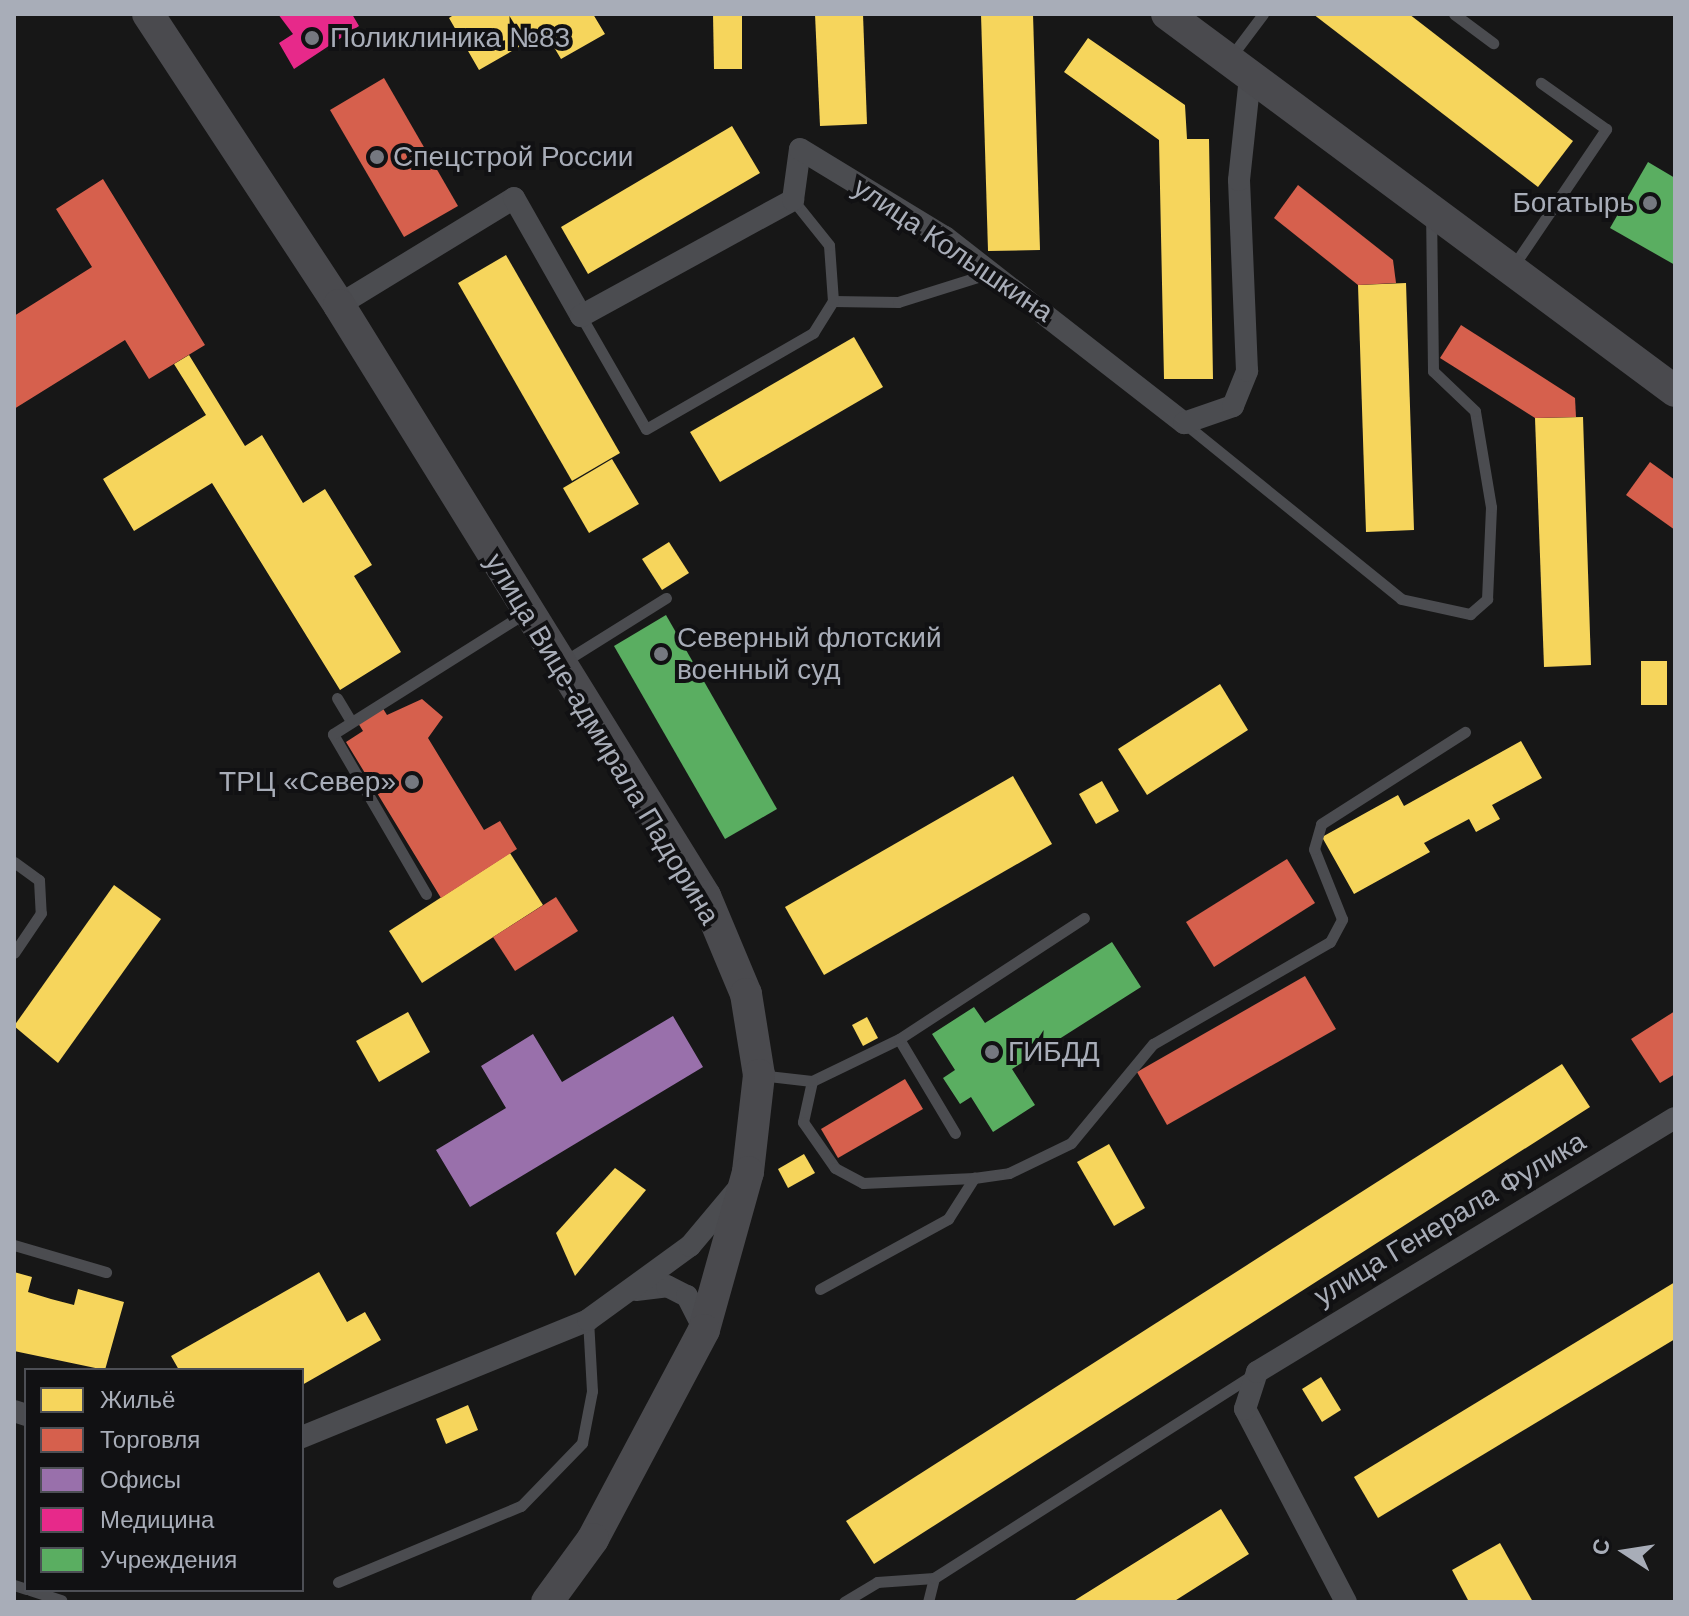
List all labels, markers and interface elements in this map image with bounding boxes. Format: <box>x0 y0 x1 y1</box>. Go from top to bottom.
place label: Поликлиника №83 <box>330 21 570 55</box>
marker: Поликлиника №83 <box>301 27 323 49</box>
place label: Спецстрой России <box>393 140 633 174</box>
marker: Спецстрой России <box>368 148 386 166</box>
street label: улица Колышкина <box>847 171 1059 329</box>
place label: Богатырь <box>1512 186 1634 220</box>
marker: Богатырь <box>1641 194 1659 212</box>
street label: улица Вице-адмирала Падорина <box>478 547 726 931</box>
place label: Северный флотский военный суд <box>677 621 942 687</box>
marker: Северный флотский военный суд <box>652 645 670 663</box>
place label: ТРЦ «Север» <box>219 765 396 799</box>
marker: ТРЦ «Север» <box>403 773 421 791</box>
place label: ГИБДД <box>1008 1035 1100 1069</box>
marker: ГИБДД <box>983 1043 1001 1061</box>
street label: улица Генерала Фулика <box>1308 1125 1592 1313</box>
legend <box>24 1368 304 1592</box>
text: Жильё <box>100 1386 175 1413</box>
text: Торговля <box>100 1426 200 1453</box>
text: Офисы <box>100 1466 181 1493</box>
text: Медицина <box>100 1506 214 1533</box>
north arrow <box>1585 1512 1665 1592</box>
text: С <box>1587 1537 1615 1557</box>
text: Учреждения <box>100 1546 237 1573</box>

